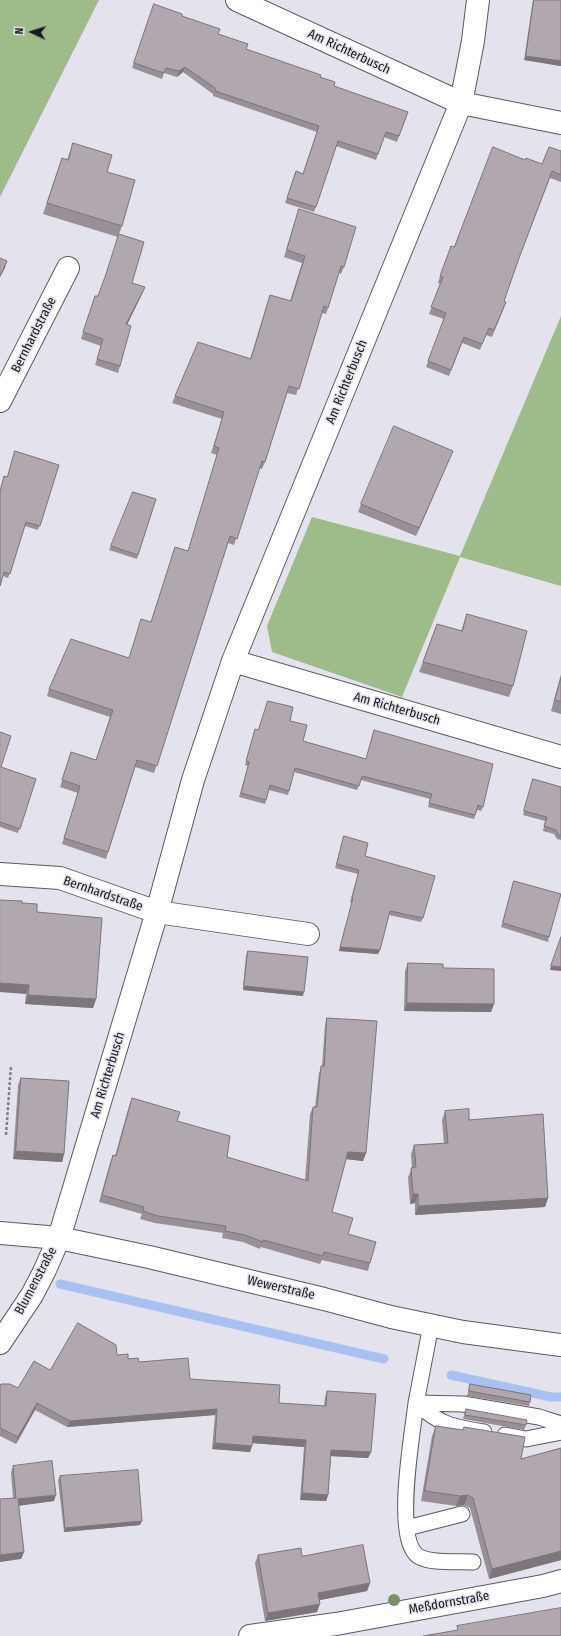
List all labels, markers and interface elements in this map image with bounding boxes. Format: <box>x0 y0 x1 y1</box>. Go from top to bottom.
north arrow <box>12 12 52 52</box>
street label: Am Richterbusch <box>305 26 393 78</box>
text: N <box>13 27 26 35</box>
street label: Bernhardstraße <box>8 294 60 376</box>
street label: Am Richterbusch <box>323 338 371 426</box>
street label: Am Richterbusch <box>352 689 442 729</box>
street label: Bernhardstraße <box>61 873 145 915</box>
street label: Am Richterbusch <box>87 1030 129 1120</box>
street label: Blumenstraße <box>12 1245 60 1317</box>
street label: Wewerstraße <box>246 1273 316 1303</box>
street label: Meßdornstraße <box>408 1588 490 1618</box>

